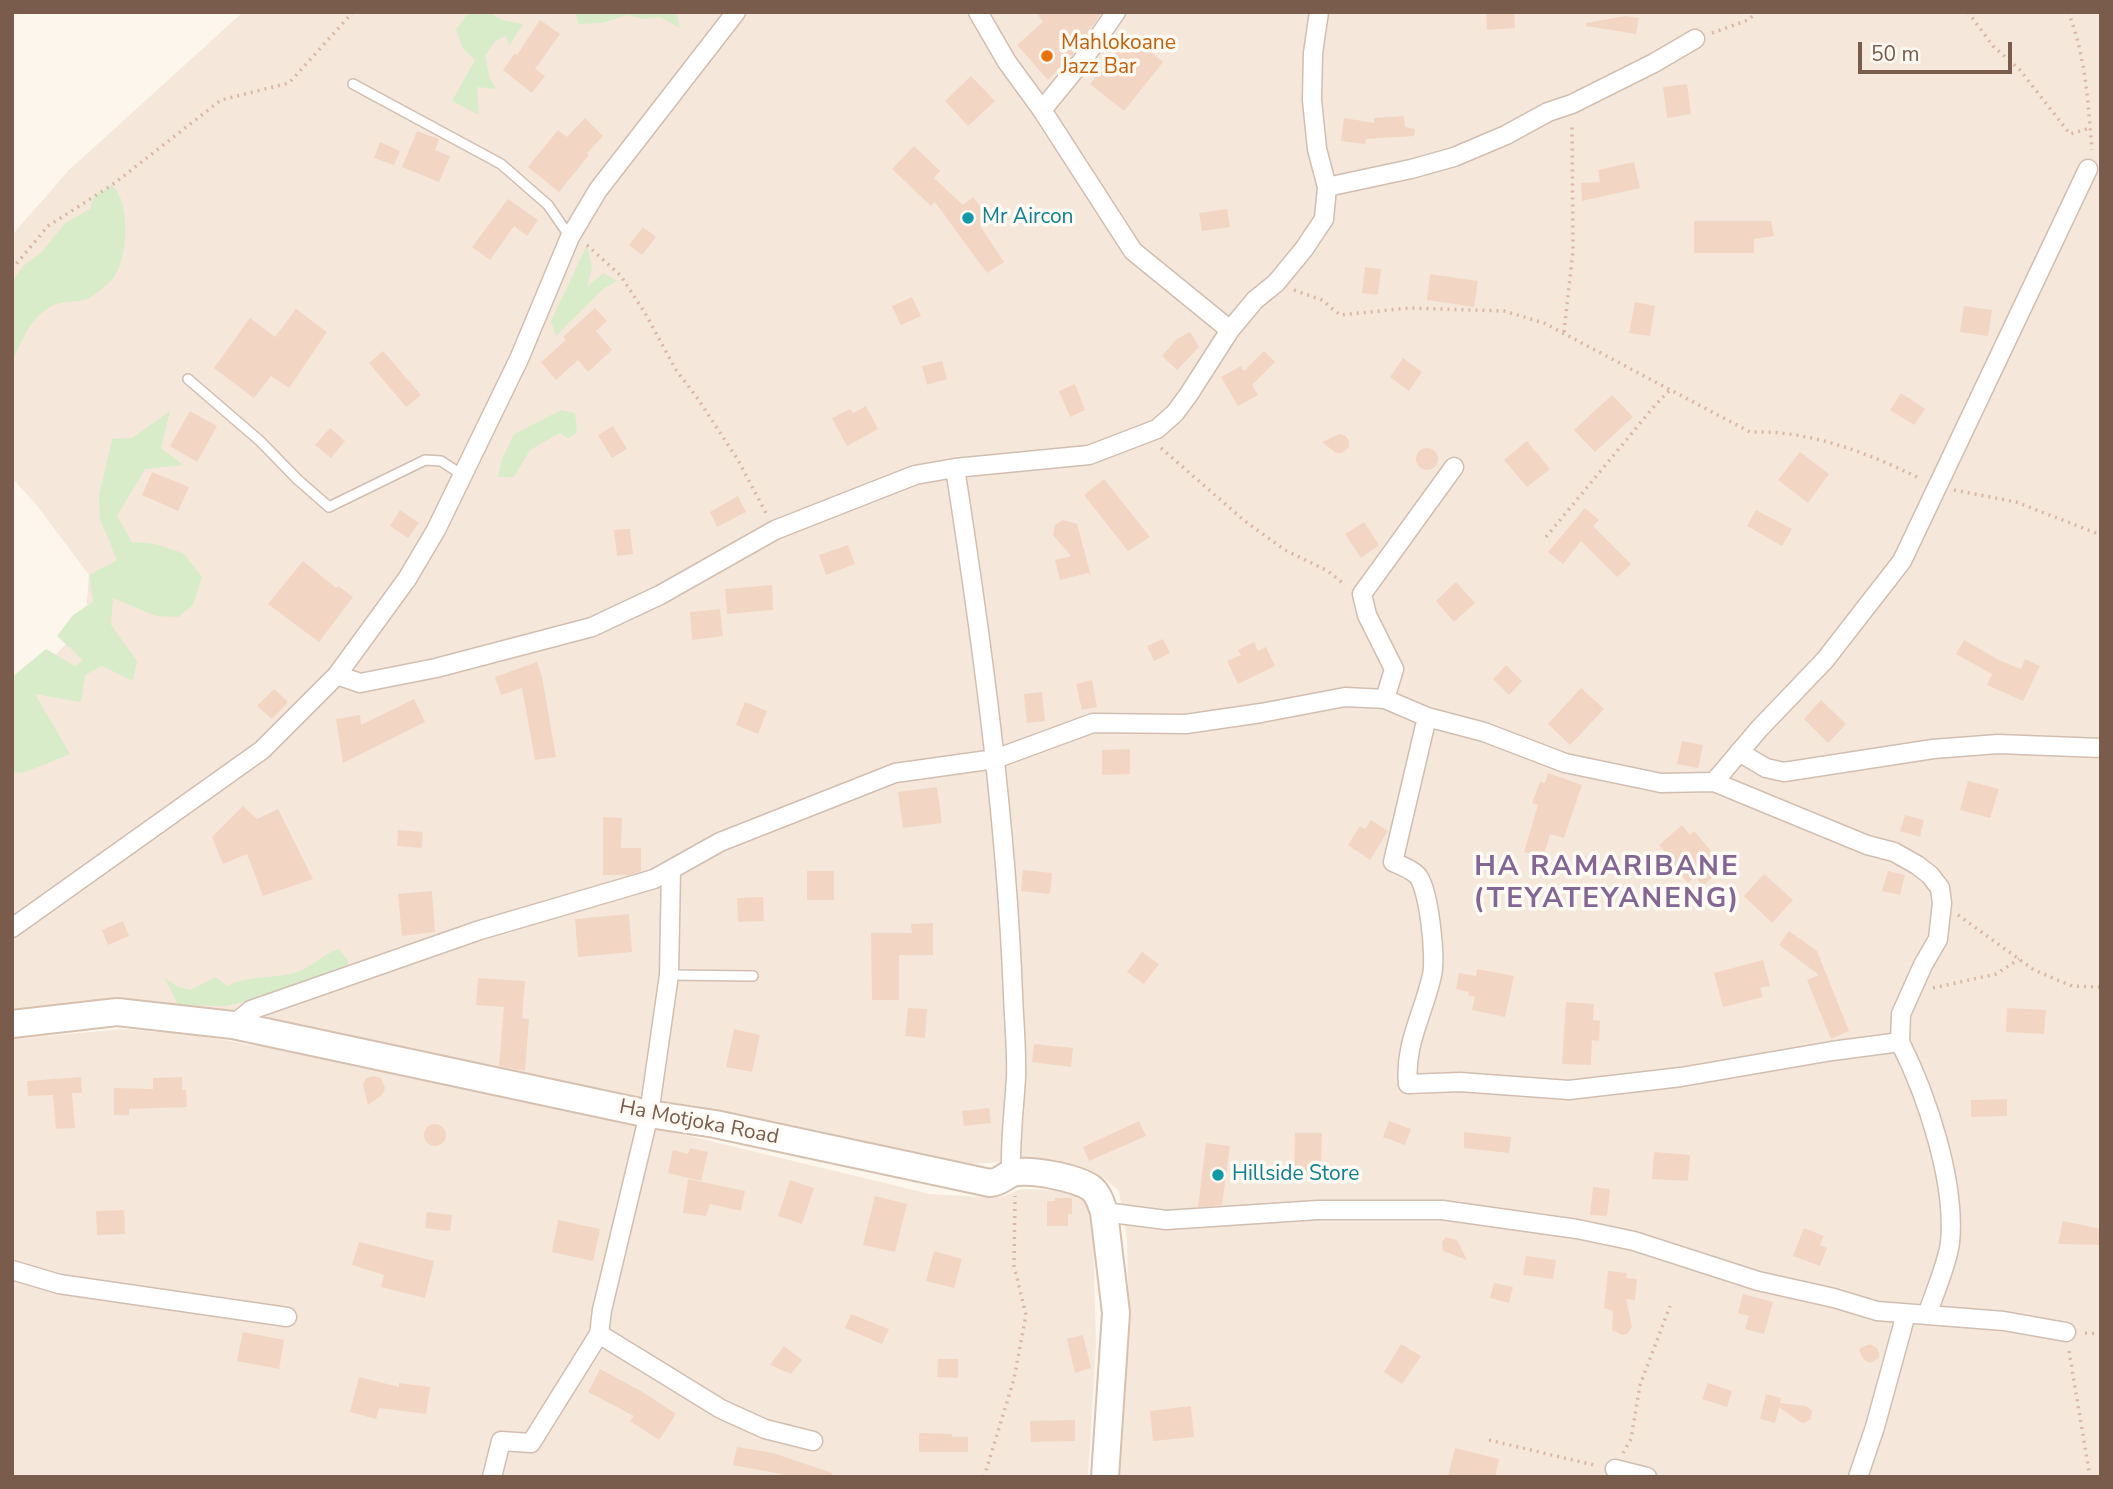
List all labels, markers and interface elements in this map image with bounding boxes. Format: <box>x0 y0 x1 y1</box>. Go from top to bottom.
scale bar <box>1861 28 2015 72</box>
place label: Mahlokoane Jazz Bar <box>1061 31 1176 81</box>
text: 50 m <box>1871 40 1920 68</box>
marker: Mahlokoane Jazz Bar <box>1039 48 1055 64</box>
place label: Mr Aircon <box>982 205 1074 231</box>
marker: Mr Aircon <box>960 210 976 226</box>
district label: HA RAMARIBANE (TEYATEYANENG) <box>1475 851 1739 917</box>
street label: Ha Motjoka Road <box>617 1095 781 1151</box>
place label: Hillside Store <box>1232 1162 1359 1188</box>
marker: Hillside Store <box>1210 1167 1226 1183</box>

